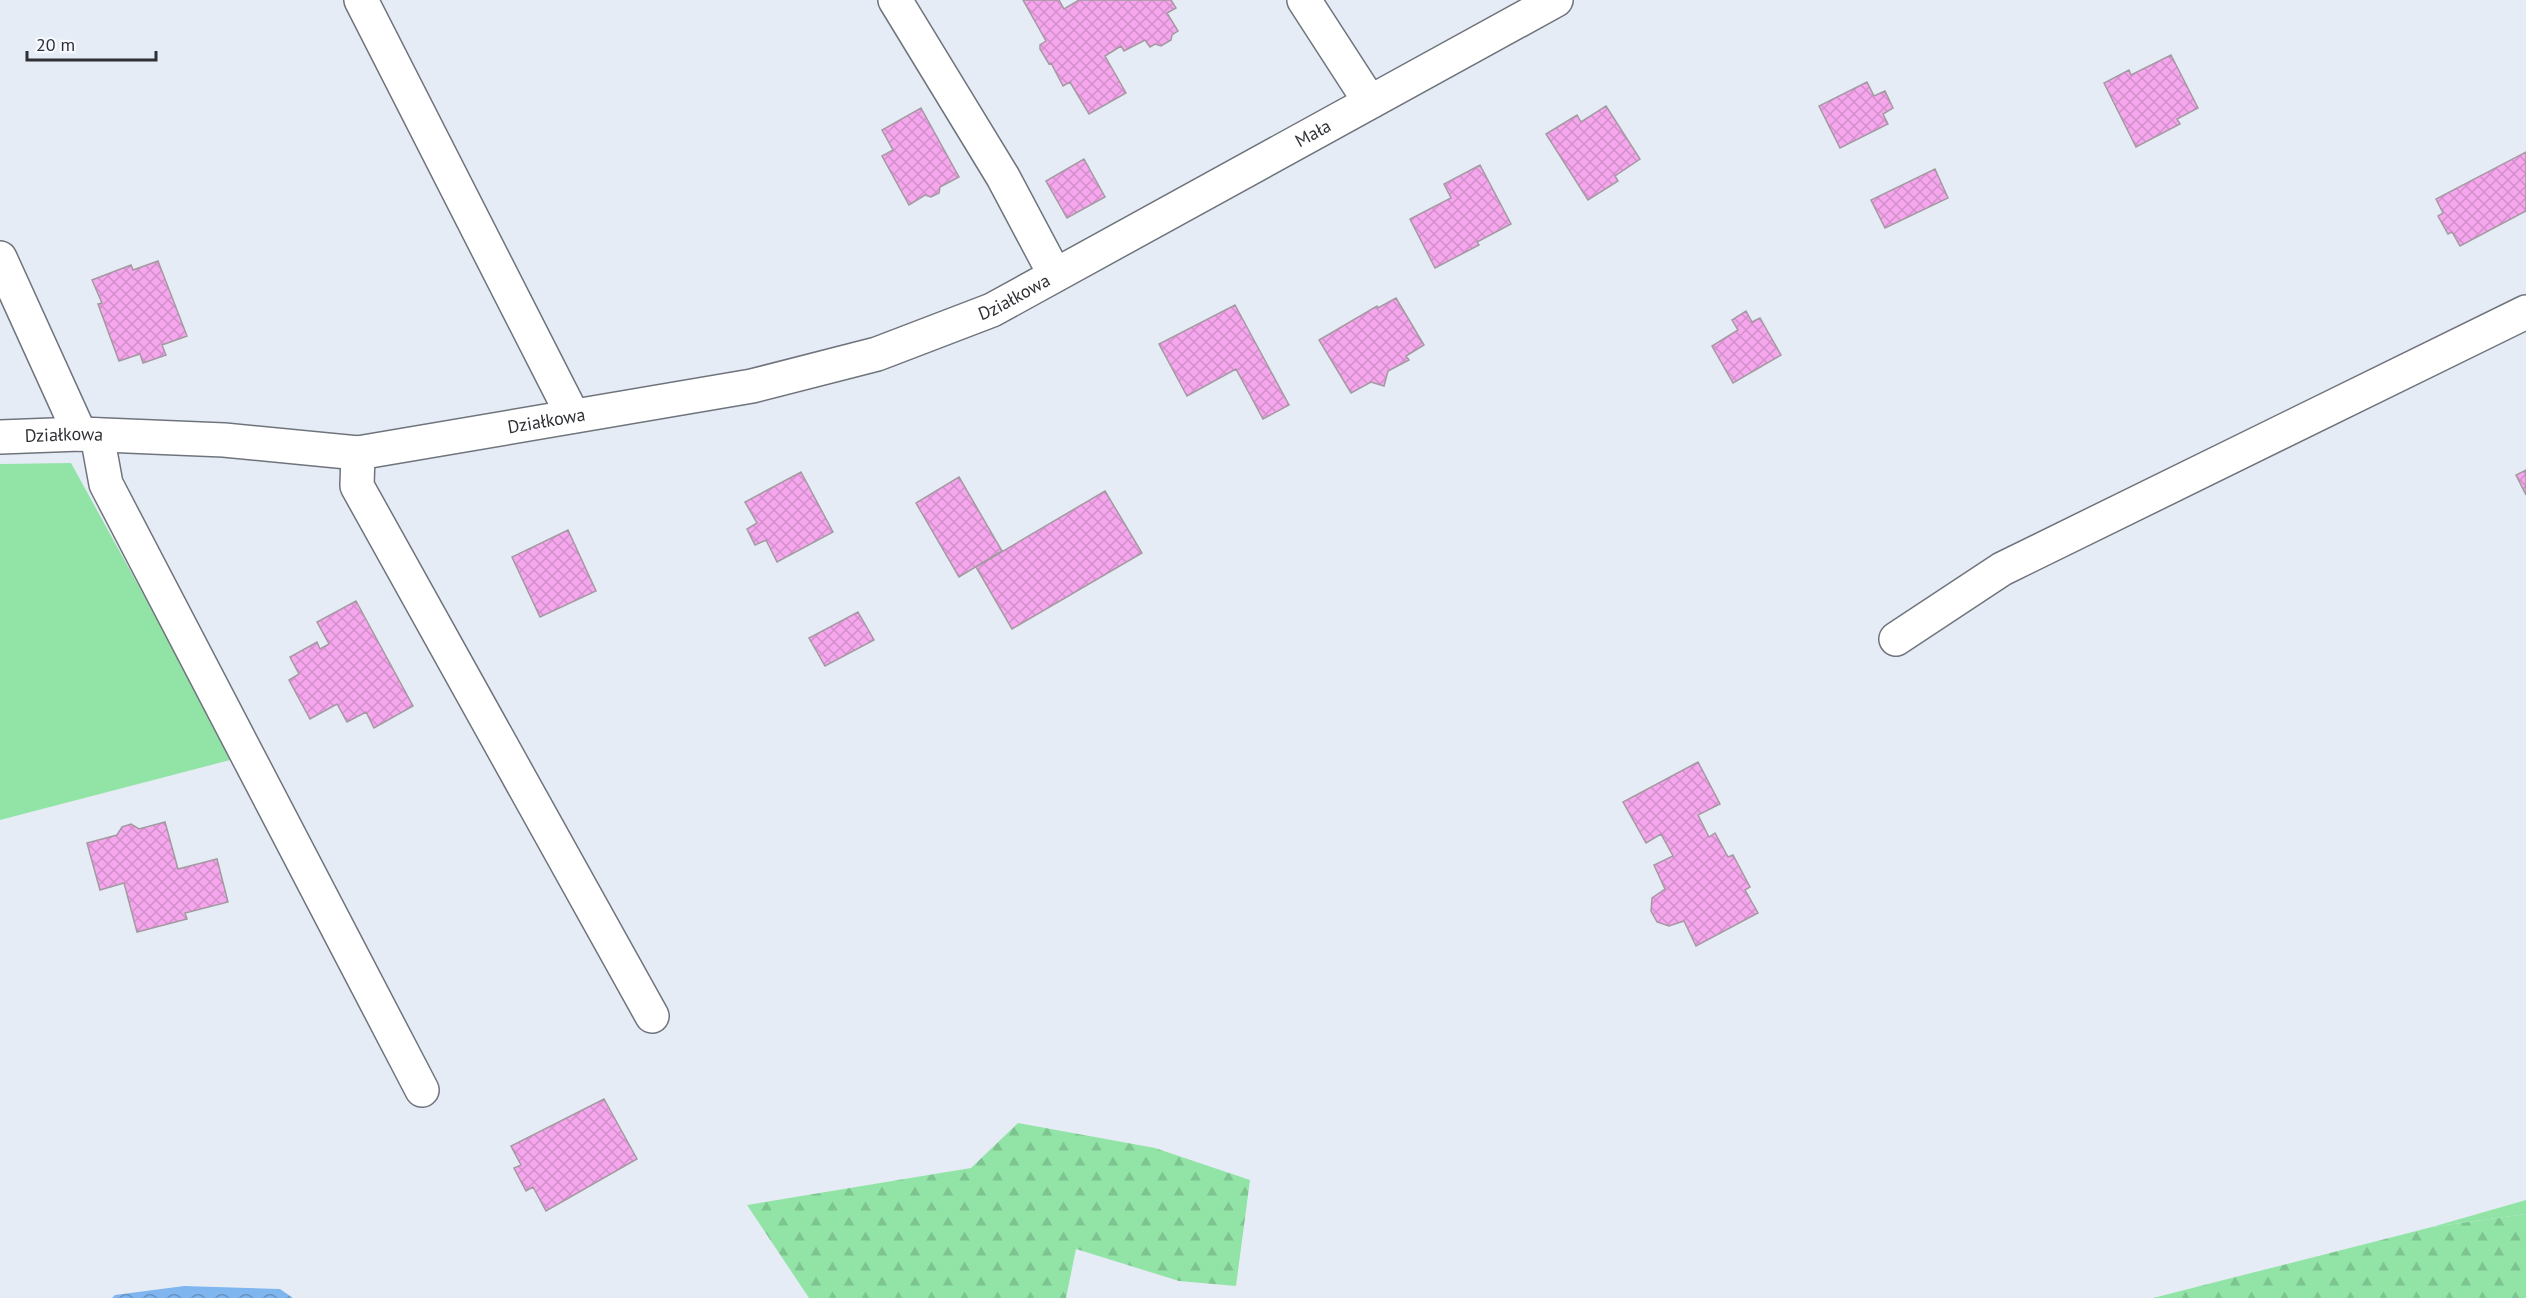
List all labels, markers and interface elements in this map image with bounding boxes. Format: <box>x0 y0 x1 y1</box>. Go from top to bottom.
scale bar <box>27 24 156 62</box>
text: 20 m <box>36 33 75 56</box>
street label: Mała <box>1291 114 1335 152</box>
street label: Działkowa <box>975 268 1054 325</box>
street label: Działkowa <box>506 403 587 438</box>
street label: Działkowa <box>24 422 104 447</box>

